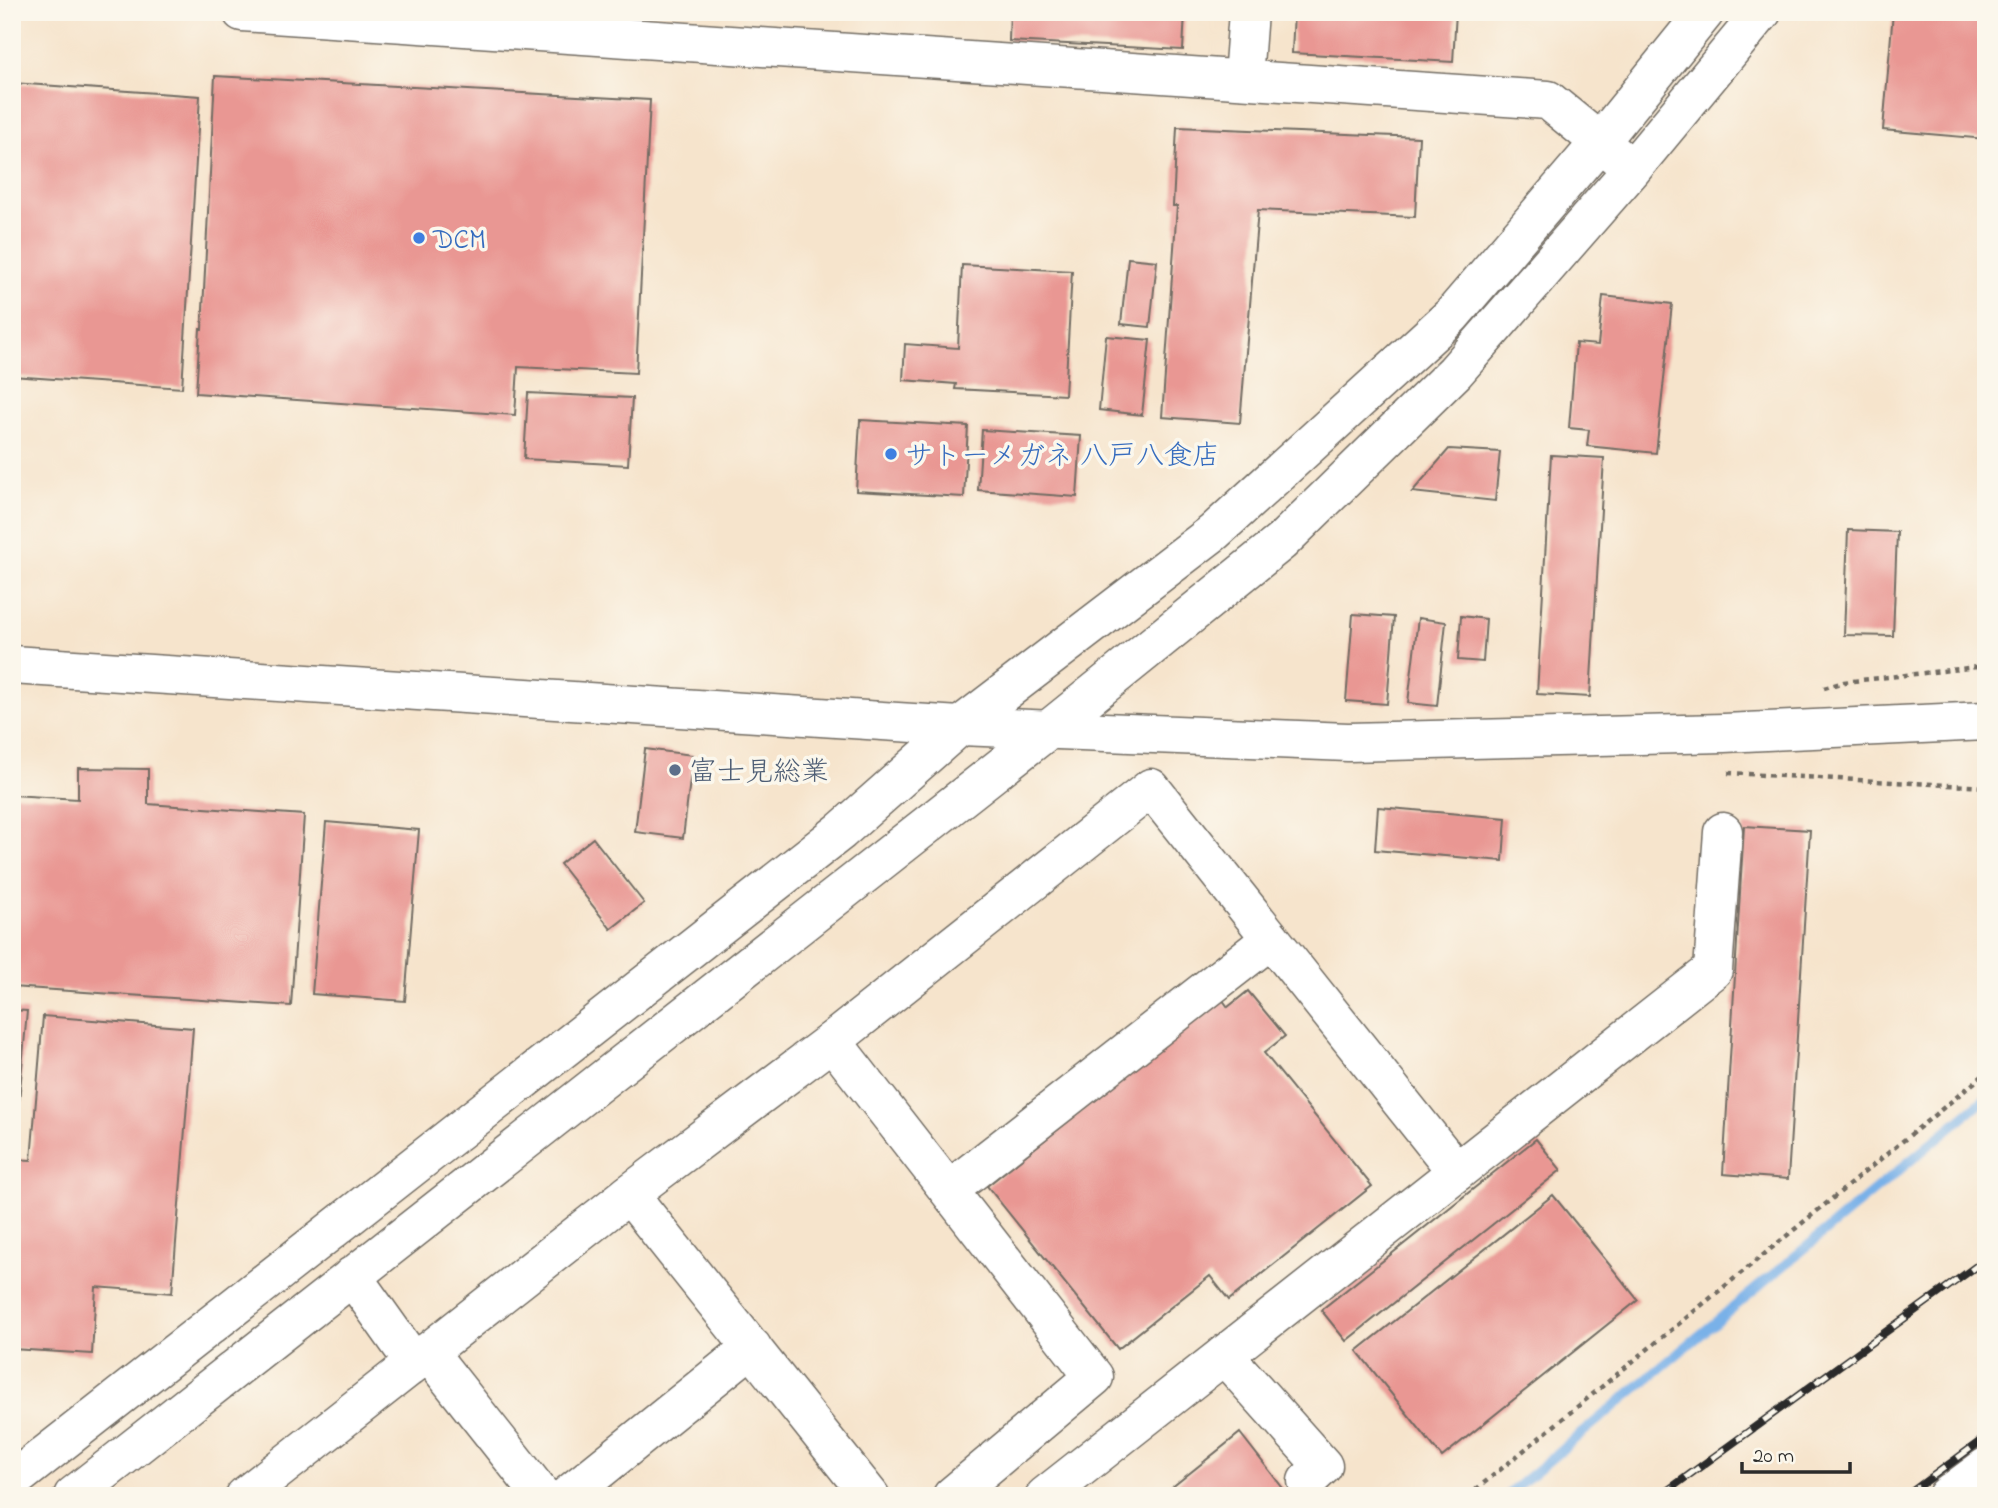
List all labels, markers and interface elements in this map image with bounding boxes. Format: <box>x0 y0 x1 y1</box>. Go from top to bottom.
place label: DCM <box>432 221 486 262</box>
marker: DCM <box>411 230 427 246</box>
place label: サトーメガネ 八戸八食店 <box>905 437 1220 478</box>
marker: サトーメガネ 八戸八食店 <box>883 446 899 462</box>
place label: 富士見総業 <box>689 753 829 794</box>
marker: 富士見総業 <box>667 762 683 778</box>
scale bar <box>1742 1431 1851 1475</box>
text: 20 m <box>1753 1442 1794 1472</box>

